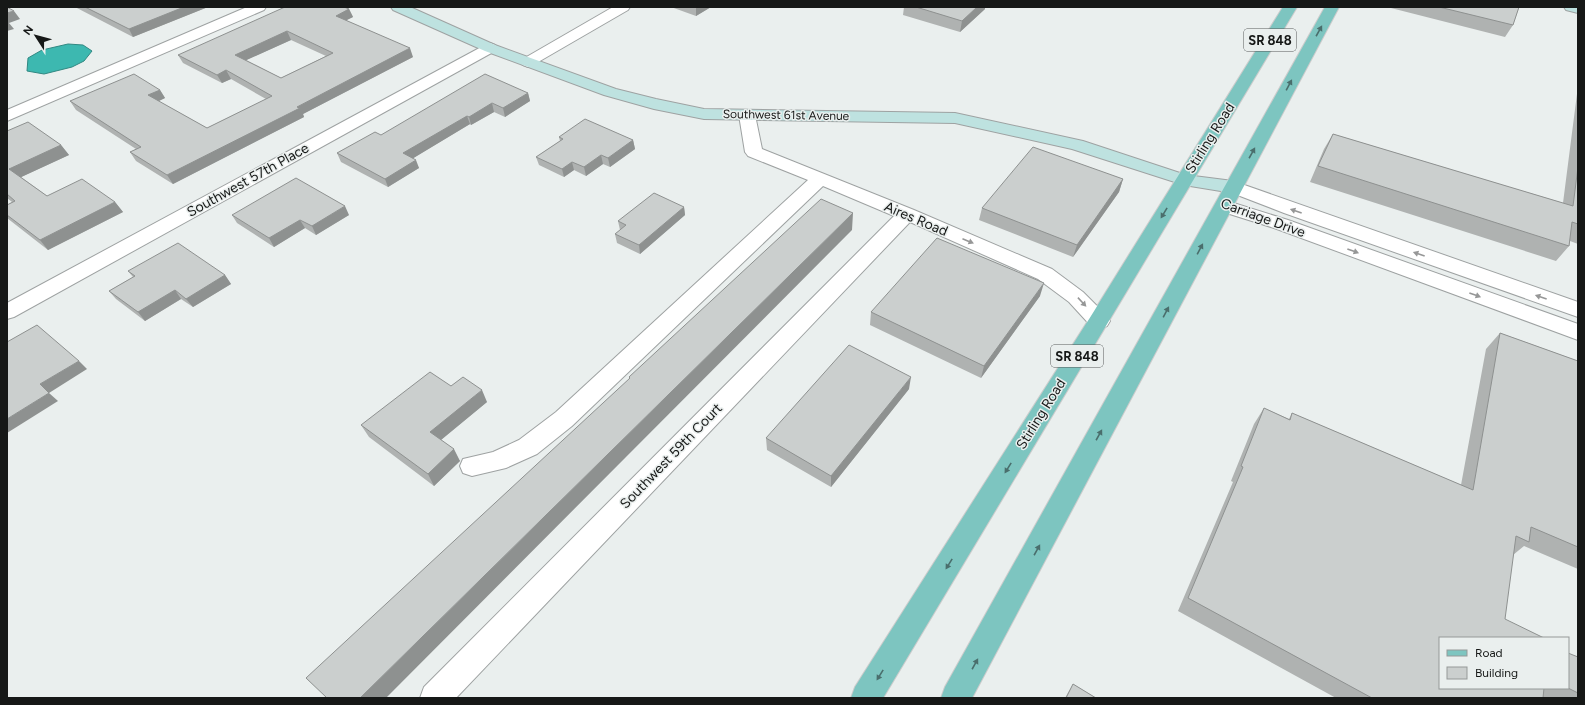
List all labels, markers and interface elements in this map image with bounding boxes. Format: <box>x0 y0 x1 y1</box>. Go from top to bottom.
north arrow <box>16 16 56 56</box>
text: N <box>21 23 36 38</box>
one-way arrow <box>1315 25 1322 37</box>
road number: SR 848 <box>1244 29 1296 51</box>
one-way arrow <box>1286 79 1293 91</box>
street label: Stirling Road <box>1182 100 1238 176</box>
street label: Southwest 61st Avenue <box>723 107 850 123</box>
street label: Southwest 57th Place <box>184 139 312 221</box>
one-way arrow <box>1249 147 1255 159</box>
street label: Carriage Drive <box>1218 195 1308 241</box>
street label: Aires Road <box>882 198 950 240</box>
one-way arrow <box>1160 207 1167 219</box>
one-way arrow <box>1290 207 1302 213</box>
one-way arrow <box>963 238 974 244</box>
one-way arrow <box>1197 243 1204 255</box>
one-way arrow <box>1347 248 1359 254</box>
one-way arrow <box>1412 251 1424 257</box>
one-way arrow <box>1470 292 1482 298</box>
one-way arrow <box>1535 294 1547 300</box>
one-way arrow <box>1077 297 1086 307</box>
one-way arrow <box>1163 307 1169 318</box>
road number: SR 848 <box>1051 345 1103 367</box>
street label: Stirling Road <box>1013 376 1069 452</box>
street label: Southwest 59th Court <box>616 400 726 512</box>
one-way arrow <box>1096 430 1103 441</box>
one-way arrow <box>1005 462 1012 474</box>
one-way arrow <box>1034 544 1040 555</box>
one-way arrow <box>945 558 952 570</box>
legend <box>1439 637 1569 689</box>
text: Road <box>1475 646 1503 660</box>
one-way arrow <box>972 658 978 670</box>
text: Building <box>1475 666 1518 680</box>
one-way arrow <box>876 670 884 680</box>

